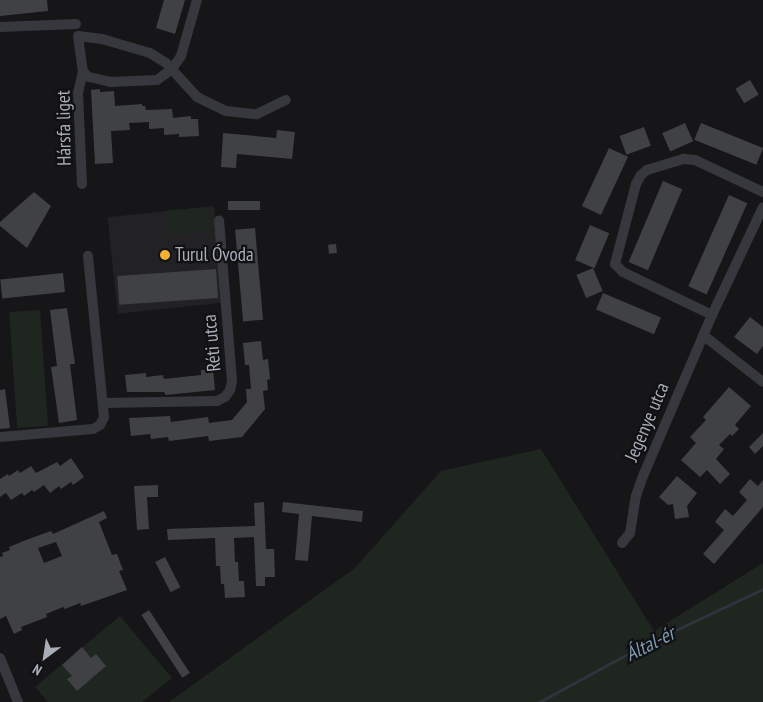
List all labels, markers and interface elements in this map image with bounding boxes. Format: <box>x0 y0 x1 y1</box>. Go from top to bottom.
street label: Hársfa liget <box>52 90 76 166</box>
place label: Turul Óvoda <box>175 244 254 266</box>
marker: Turul Óvoda <box>159 249 171 261</box>
street label: Réti utca <box>198 313 226 373</box>
street label: Jegenye utca <box>620 379 674 465</box>
water label: Által-ér <box>621 622 679 666</box>
north arrow <box>20 632 70 682</box>
text: N <box>29 660 45 680</box>

